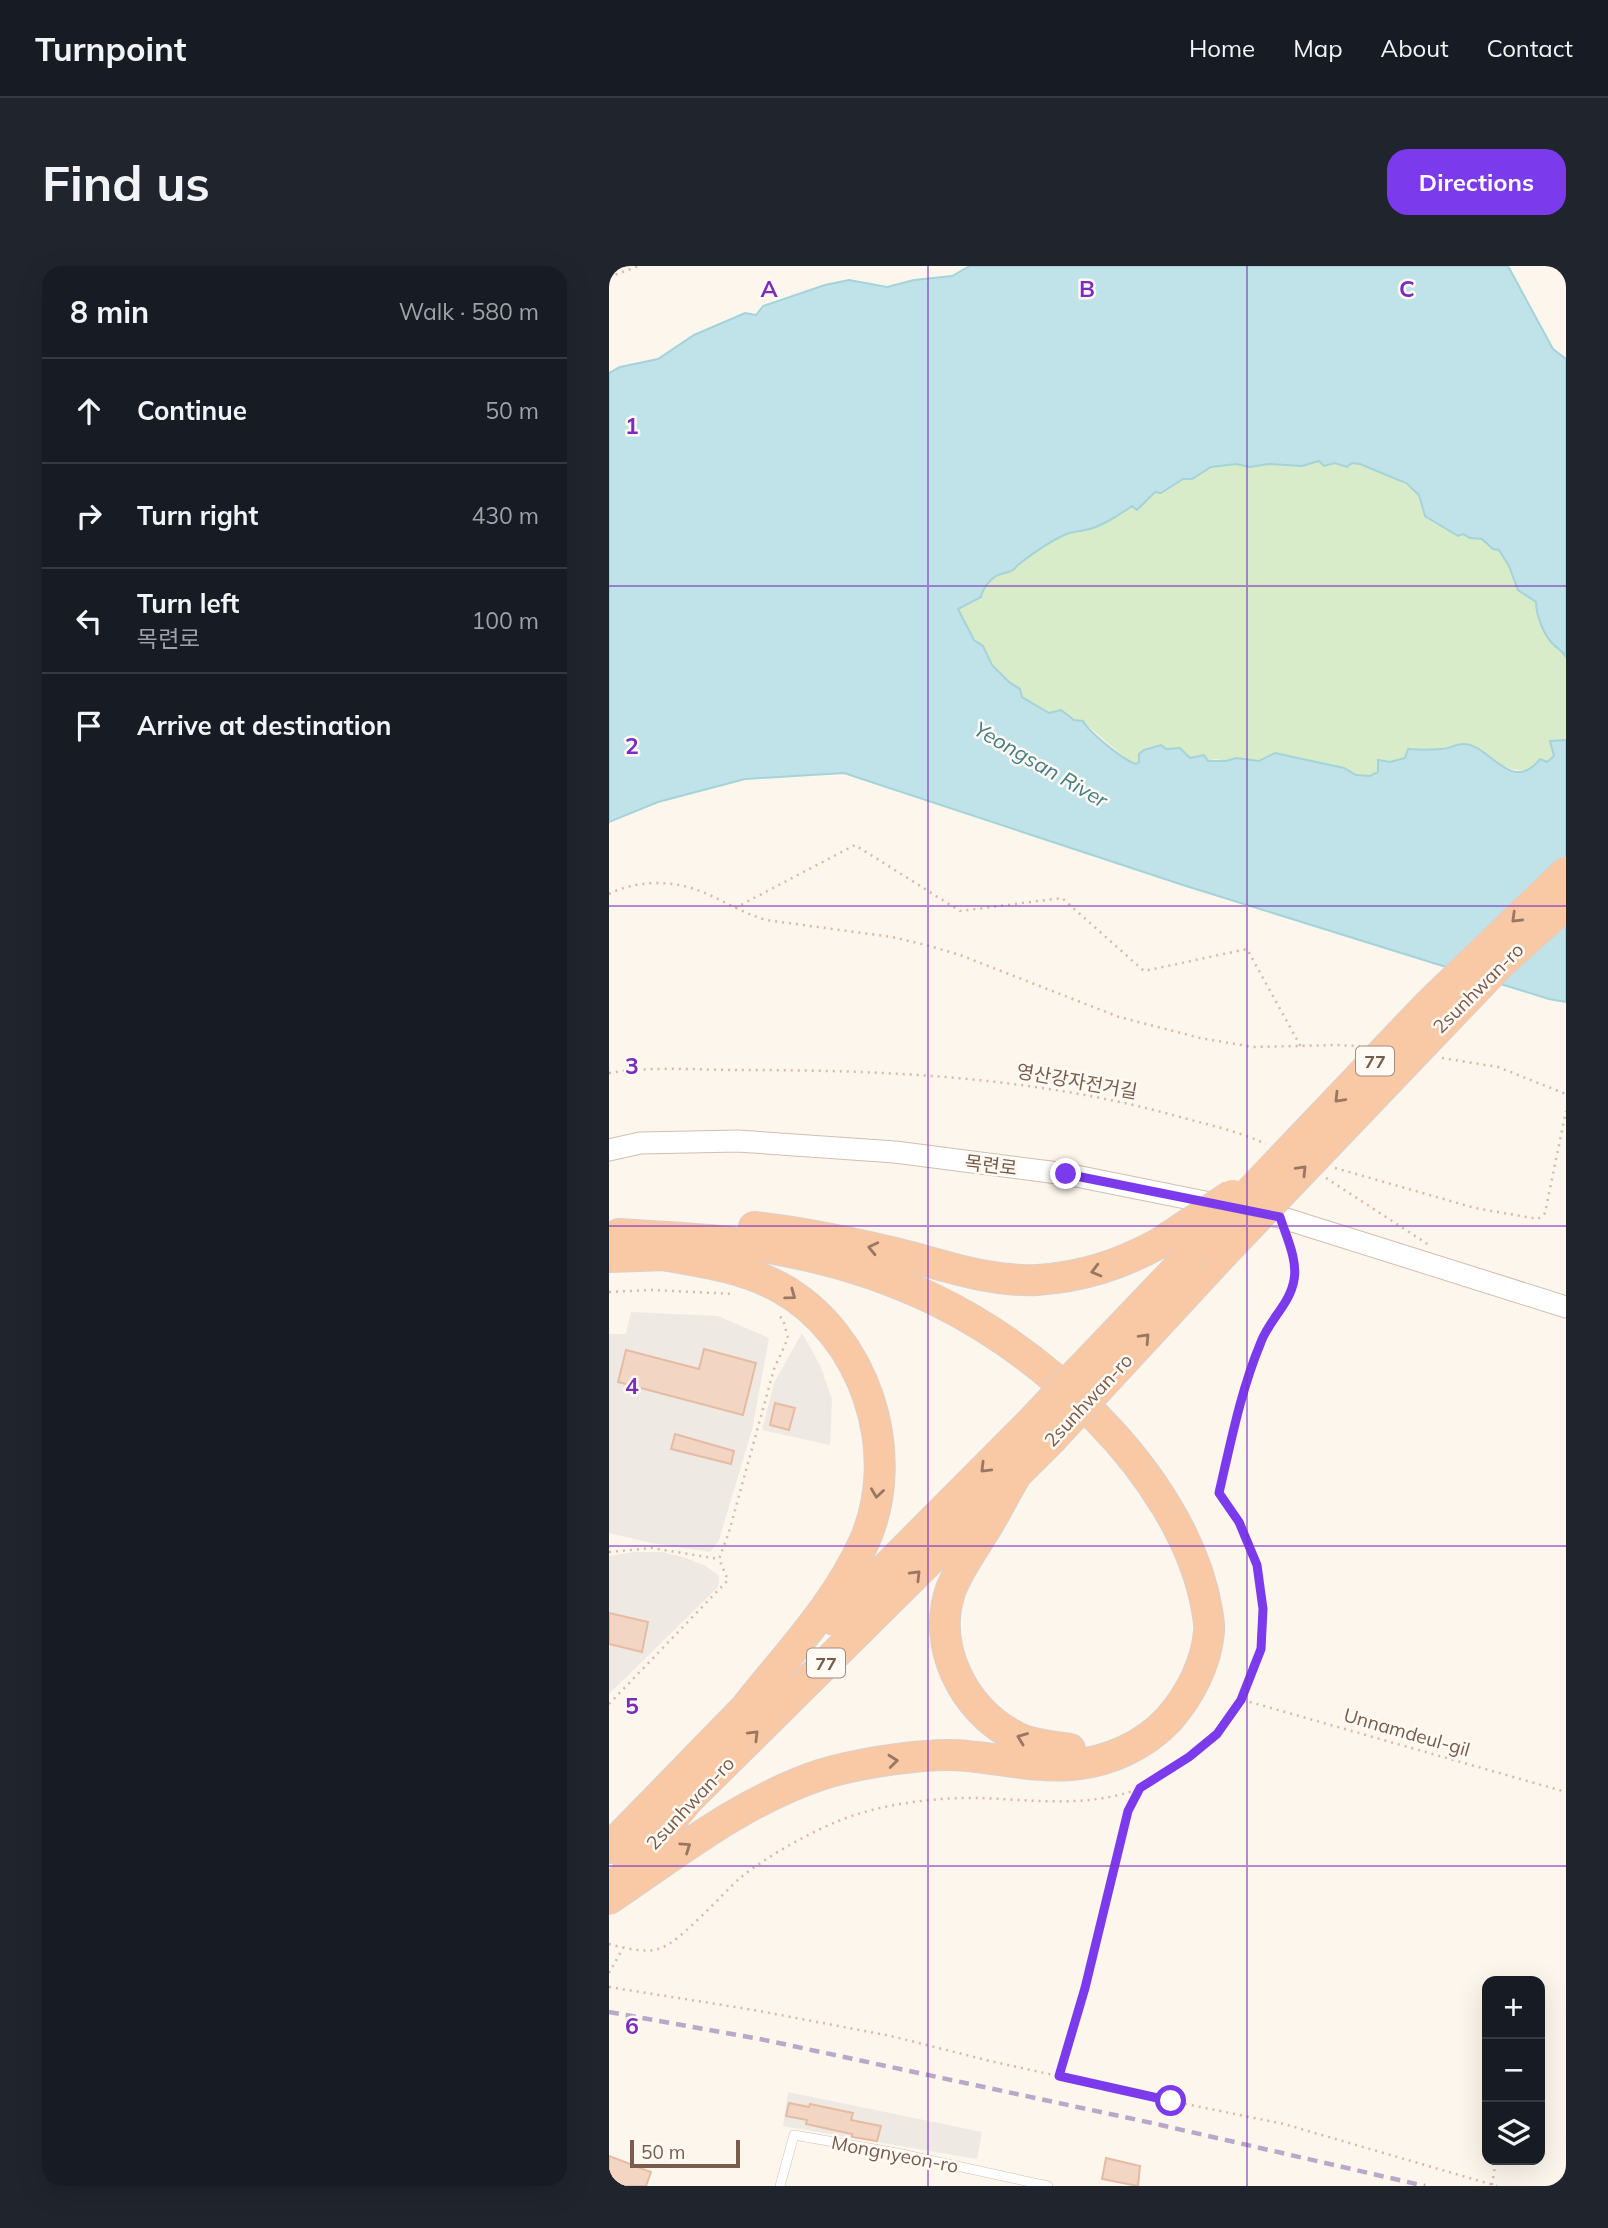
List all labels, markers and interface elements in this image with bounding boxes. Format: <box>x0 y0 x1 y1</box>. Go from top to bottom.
text: Turnpoint <box>35 28 187 69</box>
text: Home <box>1189 33 1255 63</box>
text: Map <box>1293 33 1343 63</box>
text: About <box>1381 33 1449 63</box>
text: Contact <box>1487 33 1573 63</box>
button: Directions <box>1387 149 1566 215</box>
text: Find us <box>42 152 210 213</box>
text: A <box>760 274 778 303</box>
text: B <box>1079 274 1095 303</box>
text: C <box>1399 274 1415 303</box>
text: 8 min <box>70 293 149 331</box>
text: Walk · 580 m <box>399 297 539 326</box>
icon: ahead <box>70 392 108 430</box>
text: Continue <box>137 394 247 427</box>
text: 50 m <box>485 396 539 425</box>
text: 1 <box>625 411 639 440</box>
icon: right <box>70 497 108 535</box>
text: Turn right <box>137 499 258 532</box>
text: 430 m <box>471 501 539 530</box>
text: Turn left <box>137 587 239 620</box>
icon: left <box>70 602 108 640</box>
text: 100 m <box>471 606 539 635</box>
text: 목련로 <box>137 624 200 653</box>
icon: arrive <box>70 707 108 745</box>
text: Arrive at destination <box>137 709 392 742</box>
water label: Yeongsan River <box>970 715 1114 813</box>
text: 2 <box>625 731 639 760</box>
one-way arrow <box>1511 910 1524 923</box>
street label: 2sunhwan-ro <box>1428 938 1528 1038</box>
road number: 77 <box>1356 1046 1394 1076</box>
text: 3 <box>625 1051 639 1080</box>
street label: 영산강자전거길 <box>1015 1059 1139 1103</box>
one-way arrow <box>1335 1090 1348 1103</box>
street label: 목련로 <box>964 1150 1018 1180</box>
route end <box>1050 1158 1081 1189</box>
one-way arrow <box>1294 1165 1307 1178</box>
one-way arrow <box>867 1242 879 1256</box>
one-way arrow <box>1090 1262 1102 1277</box>
one-way arrow <box>783 1287 796 1299</box>
one-way arrow <box>1137 1333 1150 1346</box>
street label: 2sunhwan-ro <box>1039 1348 1137 1452</box>
text: 4 <box>625 1371 639 1400</box>
one-way arrow <box>981 1459 994 1472</box>
one-way arrow <box>870 1487 885 1498</box>
one-way arrow <box>908 1570 921 1583</box>
road number: 77 <box>807 1648 845 1678</box>
text: 5 <box>625 1691 639 1720</box>
street label: Unnamdeul-gil <box>1341 1702 1473 1762</box>
one-way arrow <box>746 1730 759 1743</box>
one-way arrow <box>1017 1733 1029 1747</box>
street label: 2sunhwan-ro <box>641 1751 739 1855</box>
one-way arrow <box>888 1754 899 1769</box>
one-way arrow <box>678 1843 691 1855</box>
map controls <box>1482 1976 1545 2165</box>
button: + <box>1482 1976 1545 2039</box>
text: 6 <box>625 2011 639 2040</box>
button: − <box>1482 2039 1545 2102</box>
route start <box>1155 2085 1186 2116</box>
button: layers <box>1482 2102 1545 2165</box>
street label: Mongnyeon-ro <box>829 2130 961 2178</box>
scale bar <box>630 2137 740 2169</box>
text: 50 m <box>641 2140 685 2164</box>

